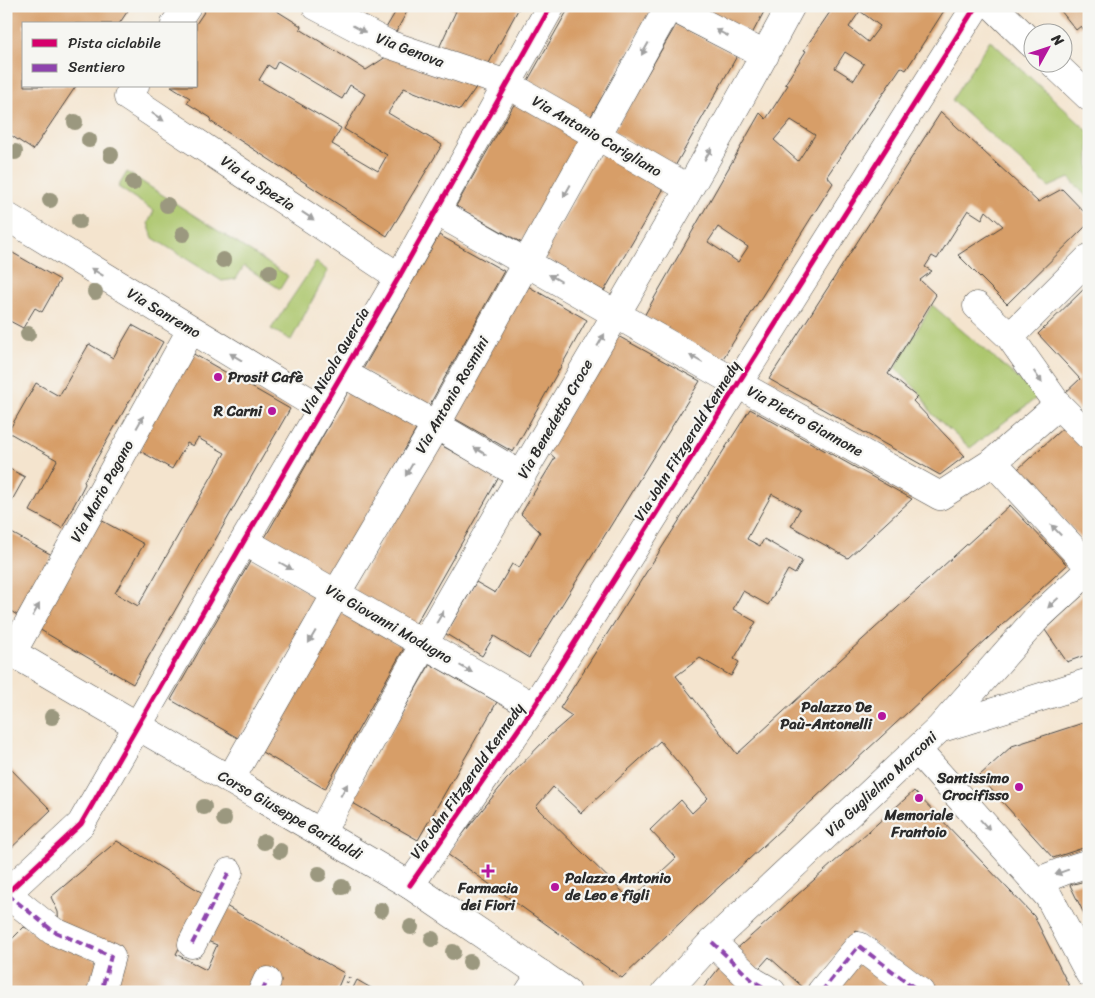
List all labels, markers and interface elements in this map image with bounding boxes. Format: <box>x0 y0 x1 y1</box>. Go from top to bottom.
legend <box>22 22 198 88</box>
north arrow <box>1022 22 1072 72</box>
one-way arrow <box>352 25 366 33</box>
street label: Via Genova <box>372 25 448 75</box>
text: N <box>1044 27 1070 52</box>
one-way arrow <box>714 29 729 37</box>
text: Pista ciclabile <box>68 30 161 56</box>
one-way arrow <box>641 42 650 56</box>
text: Sentiero <box>68 54 125 80</box>
street label: Via Antonio Corigliano <box>527 88 667 184</box>
one-way arrow <box>151 112 165 122</box>
one-way arrow <box>704 147 712 162</box>
street label: Via La Spezia <box>215 148 301 218</box>
one-way arrow <box>562 185 571 198</box>
one-way arrow <box>301 211 315 221</box>
one-way arrow <box>90 267 103 276</box>
one-way arrow <box>548 274 561 283</box>
street label: Via Sanremo <box>122 281 206 346</box>
street label: Via Nicola Quercia <box>294 302 377 420</box>
street label: Via Antonio Rosmini <box>408 331 497 458</box>
one-way arrow <box>596 334 605 347</box>
one-way arrow <box>229 352 242 361</box>
street label: Via Benedetto Croce <box>510 354 600 484</box>
street label: Via John Fitzgerald Kennedy <box>627 355 747 527</box>
one-way arrow <box>689 355 702 364</box>
place label: Prosit Cafè <box>228 364 303 390</box>
one-way arrow <box>1033 370 1043 384</box>
marker: Prosit Cafè <box>212 371 224 383</box>
street label: Via Pietro Giannone <box>742 378 868 464</box>
place label: R Carni <box>213 398 263 424</box>
marker: R Carni <box>266 405 278 417</box>
one-way arrow <box>136 415 145 429</box>
street label: Via Mario Pagano <box>63 435 141 547</box>
one-way arrow <box>473 446 486 455</box>
one-way arrow <box>405 463 414 476</box>
one-way arrow <box>1050 524 1062 536</box>
one-way arrow <box>279 561 293 570</box>
street label: Via Giovanni Modugno <box>320 577 458 671</box>
one-way arrow <box>1047 597 1059 609</box>
one-way arrow <box>32 603 40 617</box>
one-way arrow <box>435 611 444 624</box>
one-way arrow <box>308 629 316 644</box>
one-way arrow <box>460 664 473 673</box>
place label: Palazzo De Paù-Antonelli <box>780 694 873 737</box>
street label: Via John Fitzgerald Kennedy <box>403 697 531 865</box>
marker: Palazzo De Paù-Antonelli <box>876 710 888 722</box>
street label: Via Guglielmo Marconi <box>819 724 944 843</box>
street label: Corso Giuseppe Garibaldi <box>213 763 368 867</box>
place label: Santissimo Crocifisso <box>936 765 1010 808</box>
marker: Santissimo Crocifisso <box>1013 781 1025 793</box>
one-way arrow <box>340 783 349 797</box>
marker: Memoriale Frantoio <box>913 792 925 804</box>
place label: Memoriale Frantoio <box>884 802 954 845</box>
one-way arrow <box>979 819 991 831</box>
marker: Farmacia dei Fiori <box>482 865 494 877</box>
place label: Palazzo Antonio de Leo e figli <box>565 865 671 908</box>
one-way arrow <box>1054 868 1069 876</box>
place label: Farmacia dei Fiori <box>457 875 518 918</box>
marker: Palazzo Antonio de Leo e figli <box>549 881 561 893</box>

